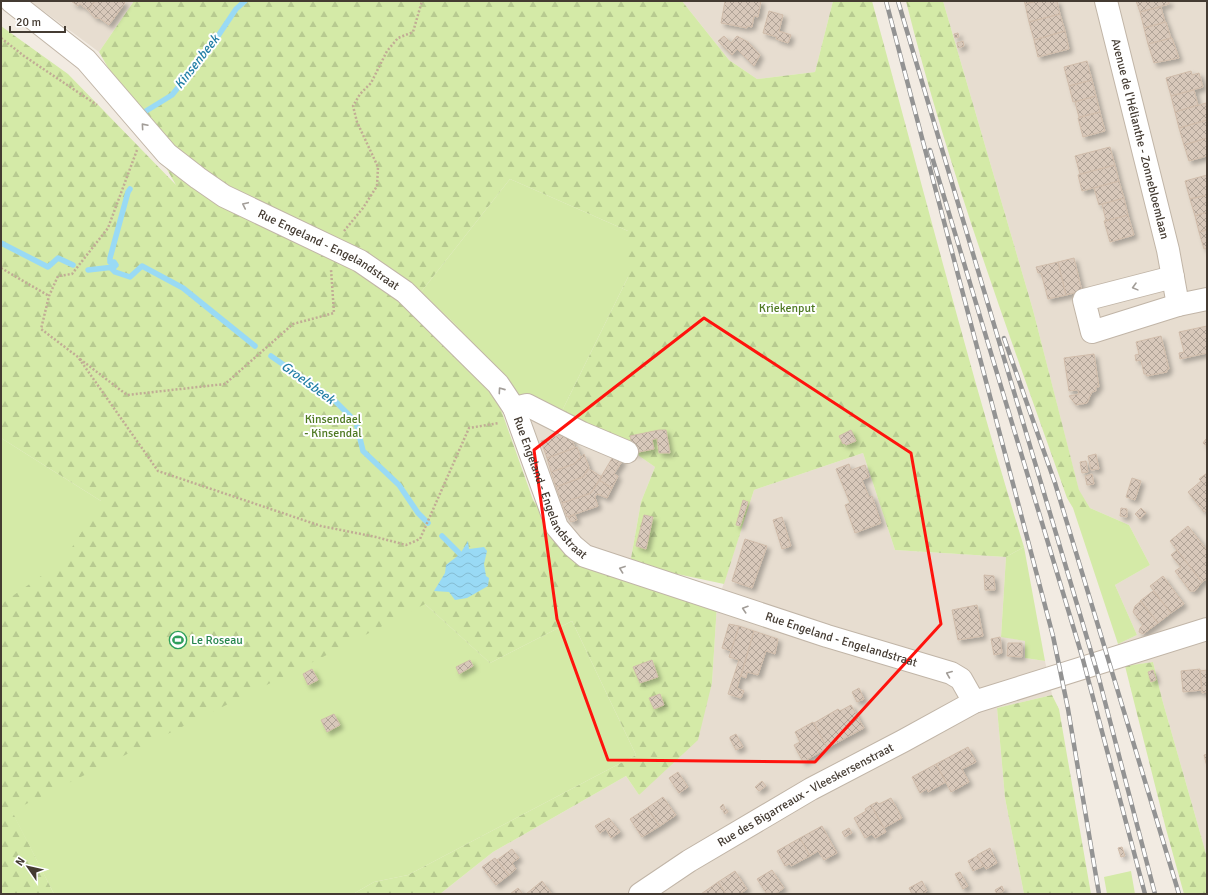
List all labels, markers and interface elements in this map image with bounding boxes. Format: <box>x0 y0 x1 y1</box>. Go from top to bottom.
scale bar <box>10 8 65 34</box>
text: 20 m <box>16 15 41 30</box>
water label: Kinsenbeek <box>171 31 224 92</box>
street label: Avenue de l'Hélianthe - Zonnebloemlaan <box>1108 37 1173 241</box>
one-way arrow <box>141 124 148 131</box>
one-way arrow <box>241 202 248 210</box>
street label: Rue Engeland - Engelandstraat <box>256 206 402 293</box>
one-way arrow <box>1132 282 1139 291</box>
park label: Kriekenput <box>759 301 815 316</box>
water label: Groelsbeek <box>278 358 339 409</box>
one-way arrow <box>499 387 506 394</box>
park label: Kinsendael - Kinsendal <box>304 412 362 441</box>
street label: Rue Engeland - Engelandstraat <box>510 414 590 562</box>
one-way arrow <box>618 565 625 573</box>
one-way arrow <box>742 605 749 614</box>
street label: Rue Engeland - Engelandstraat <box>764 609 919 670</box>
sports icon: Le Roseau <box>168 630 188 650</box>
place label: Le Roseau <box>191 633 243 648</box>
one-way arrow <box>946 670 953 678</box>
street label: Rue des Bigarreaux - Vleeskersenstraat <box>715 740 896 850</box>
north arrow <box>8 847 48 887</box>
text: N <box>13 855 28 868</box>

